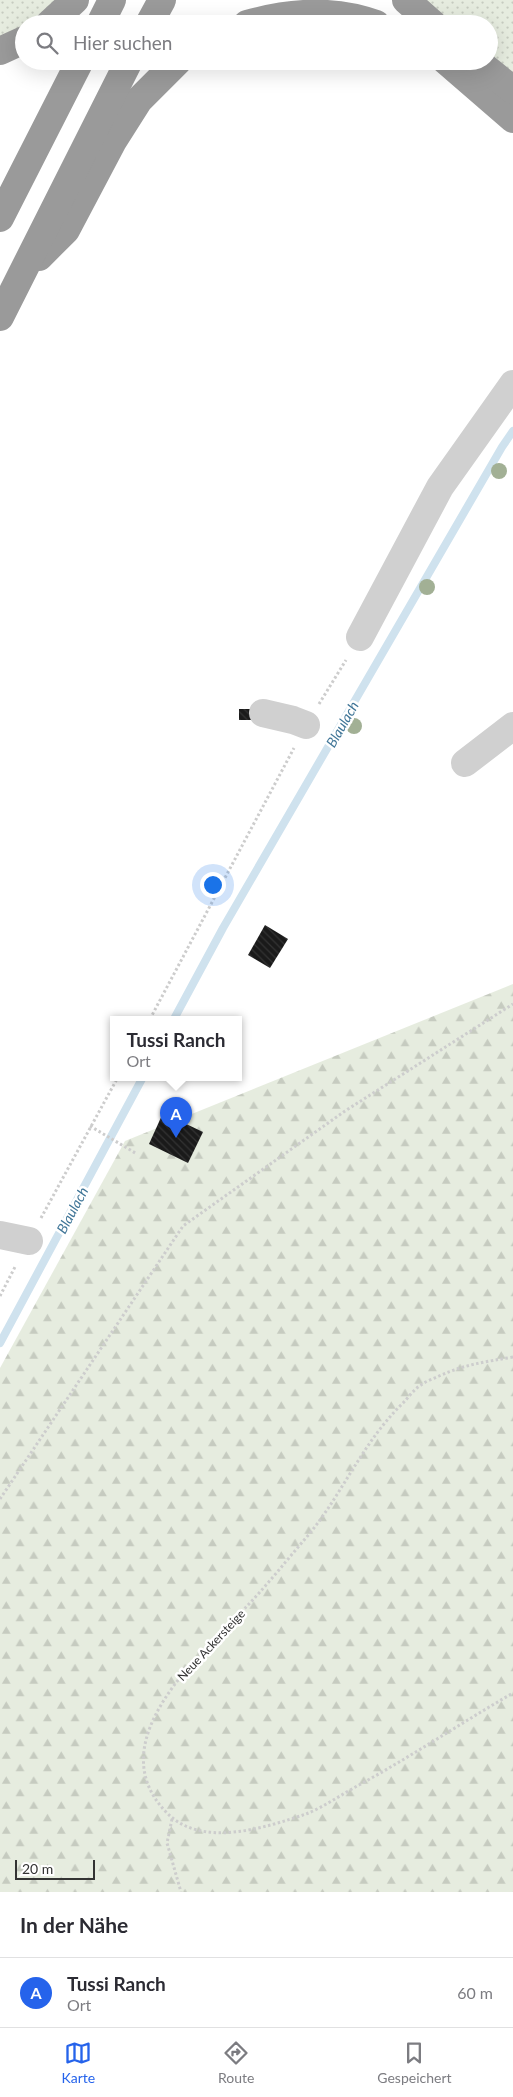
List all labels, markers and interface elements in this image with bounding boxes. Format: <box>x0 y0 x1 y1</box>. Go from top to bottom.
search box <box>15 15 498 70</box>
icon: search <box>33 29 61 57</box>
text: Hier suchen <box>73 31 172 54</box>
water label: Blaulach <box>322 698 362 750</box>
your location <box>200 872 226 898</box>
popup <box>110 1016 242 1081</box>
text: Tussi Ranch <box>127 1028 225 1051</box>
text: Ort <box>127 1051 151 1070</box>
pin: A <box>160 1097 192 1138</box>
water label: Blaulach <box>53 1184 91 1236</box>
street label: Neue Ackersteige <box>174 1606 248 1684</box>
scale bar <box>15 1857 95 1880</box>
text: 20 m <box>22 1860 53 1877</box>
text: In der Nähe <box>20 1912 128 1937</box>
text: Tussi Ranch <box>67 1972 166 1995</box>
text: A <box>30 1983 42 2002</box>
text: 60 m <box>457 1983 493 2002</box>
text: Ort <box>67 1995 91 2014</box>
tab: Karte <box>61 2039 95 2086</box>
tab: Route <box>218 2039 254 2086</box>
tab: Gespeichert <box>377 2039 452 2086</box>

